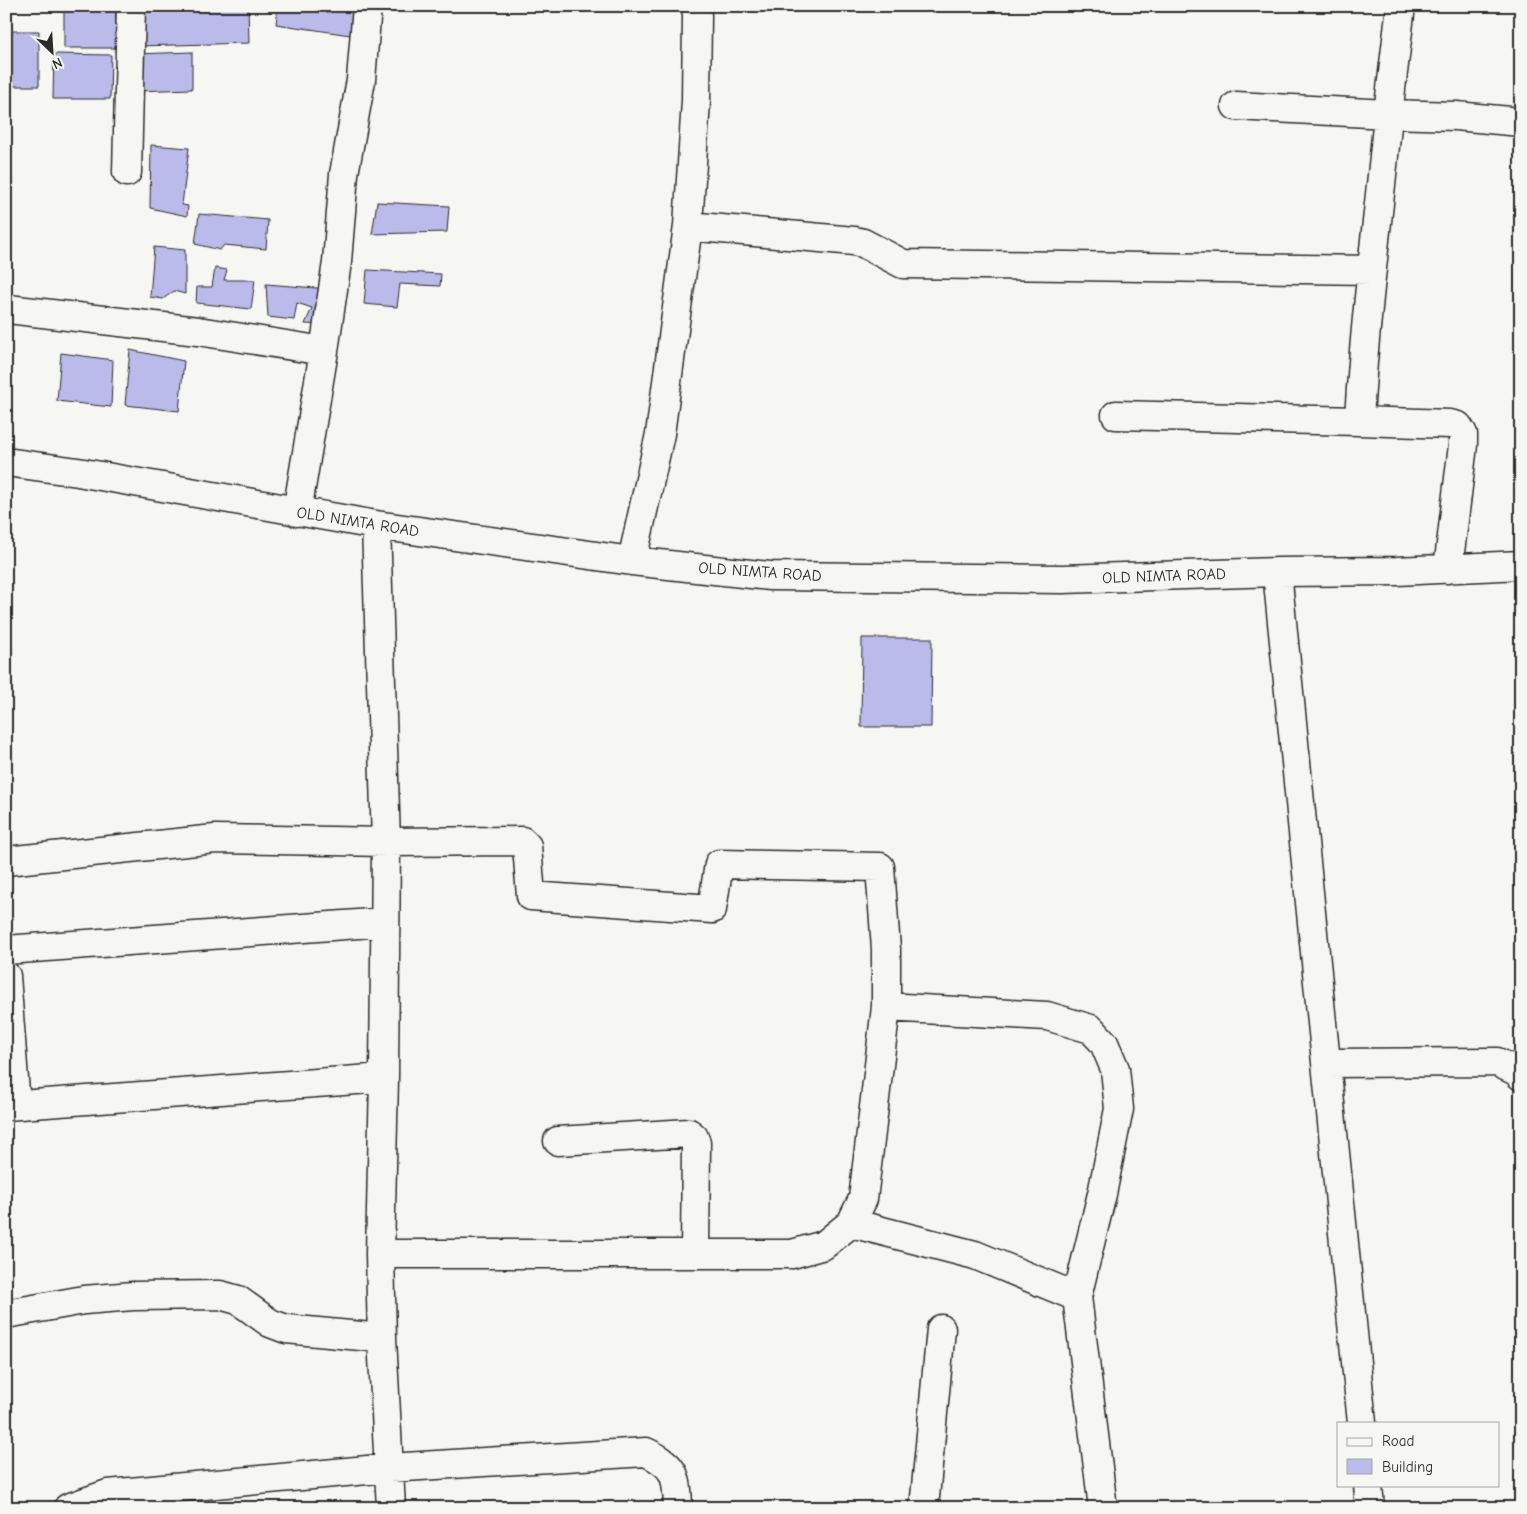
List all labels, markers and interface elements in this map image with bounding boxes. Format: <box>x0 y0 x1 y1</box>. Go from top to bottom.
north arrow <box>28 28 78 78</box>
text: N <box>50 54 65 73</box>
street label: OLD NIMTA ROAD <box>295 503 421 541</box>
street label: OLD NIMTA ROAD <box>698 559 822 585</box>
street label: OLD NIMTA ROAD <box>1102 565 1226 587</box>
legend <box>1337 1422 1500 1486</box>
text: Road <box>1382 1432 1414 1450</box>
text: Building <box>1382 1458 1433 1476</box>

